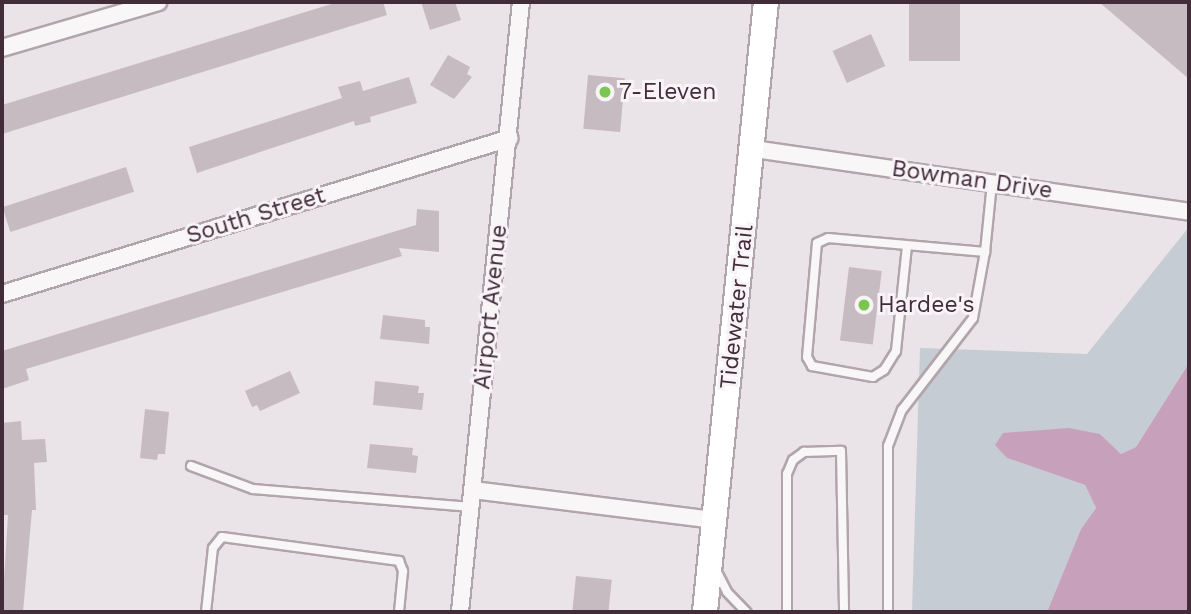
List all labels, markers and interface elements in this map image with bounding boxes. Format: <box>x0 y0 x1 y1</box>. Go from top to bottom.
place label: 7-Eleven <box>619 78 717 106</box>
marker: 7-Eleven <box>597 84 613 100</box>
street label: Bowman Drive <box>890 155 1054 205</box>
street label: South Street <box>183 182 329 250</box>
street label: Airport Avenue <box>469 223 513 391</box>
street label: Tidewater Trail <box>715 223 759 391</box>
place label: Hardee's <box>878 291 975 319</box>
marker: Hardee's <box>856 297 872 313</box>

